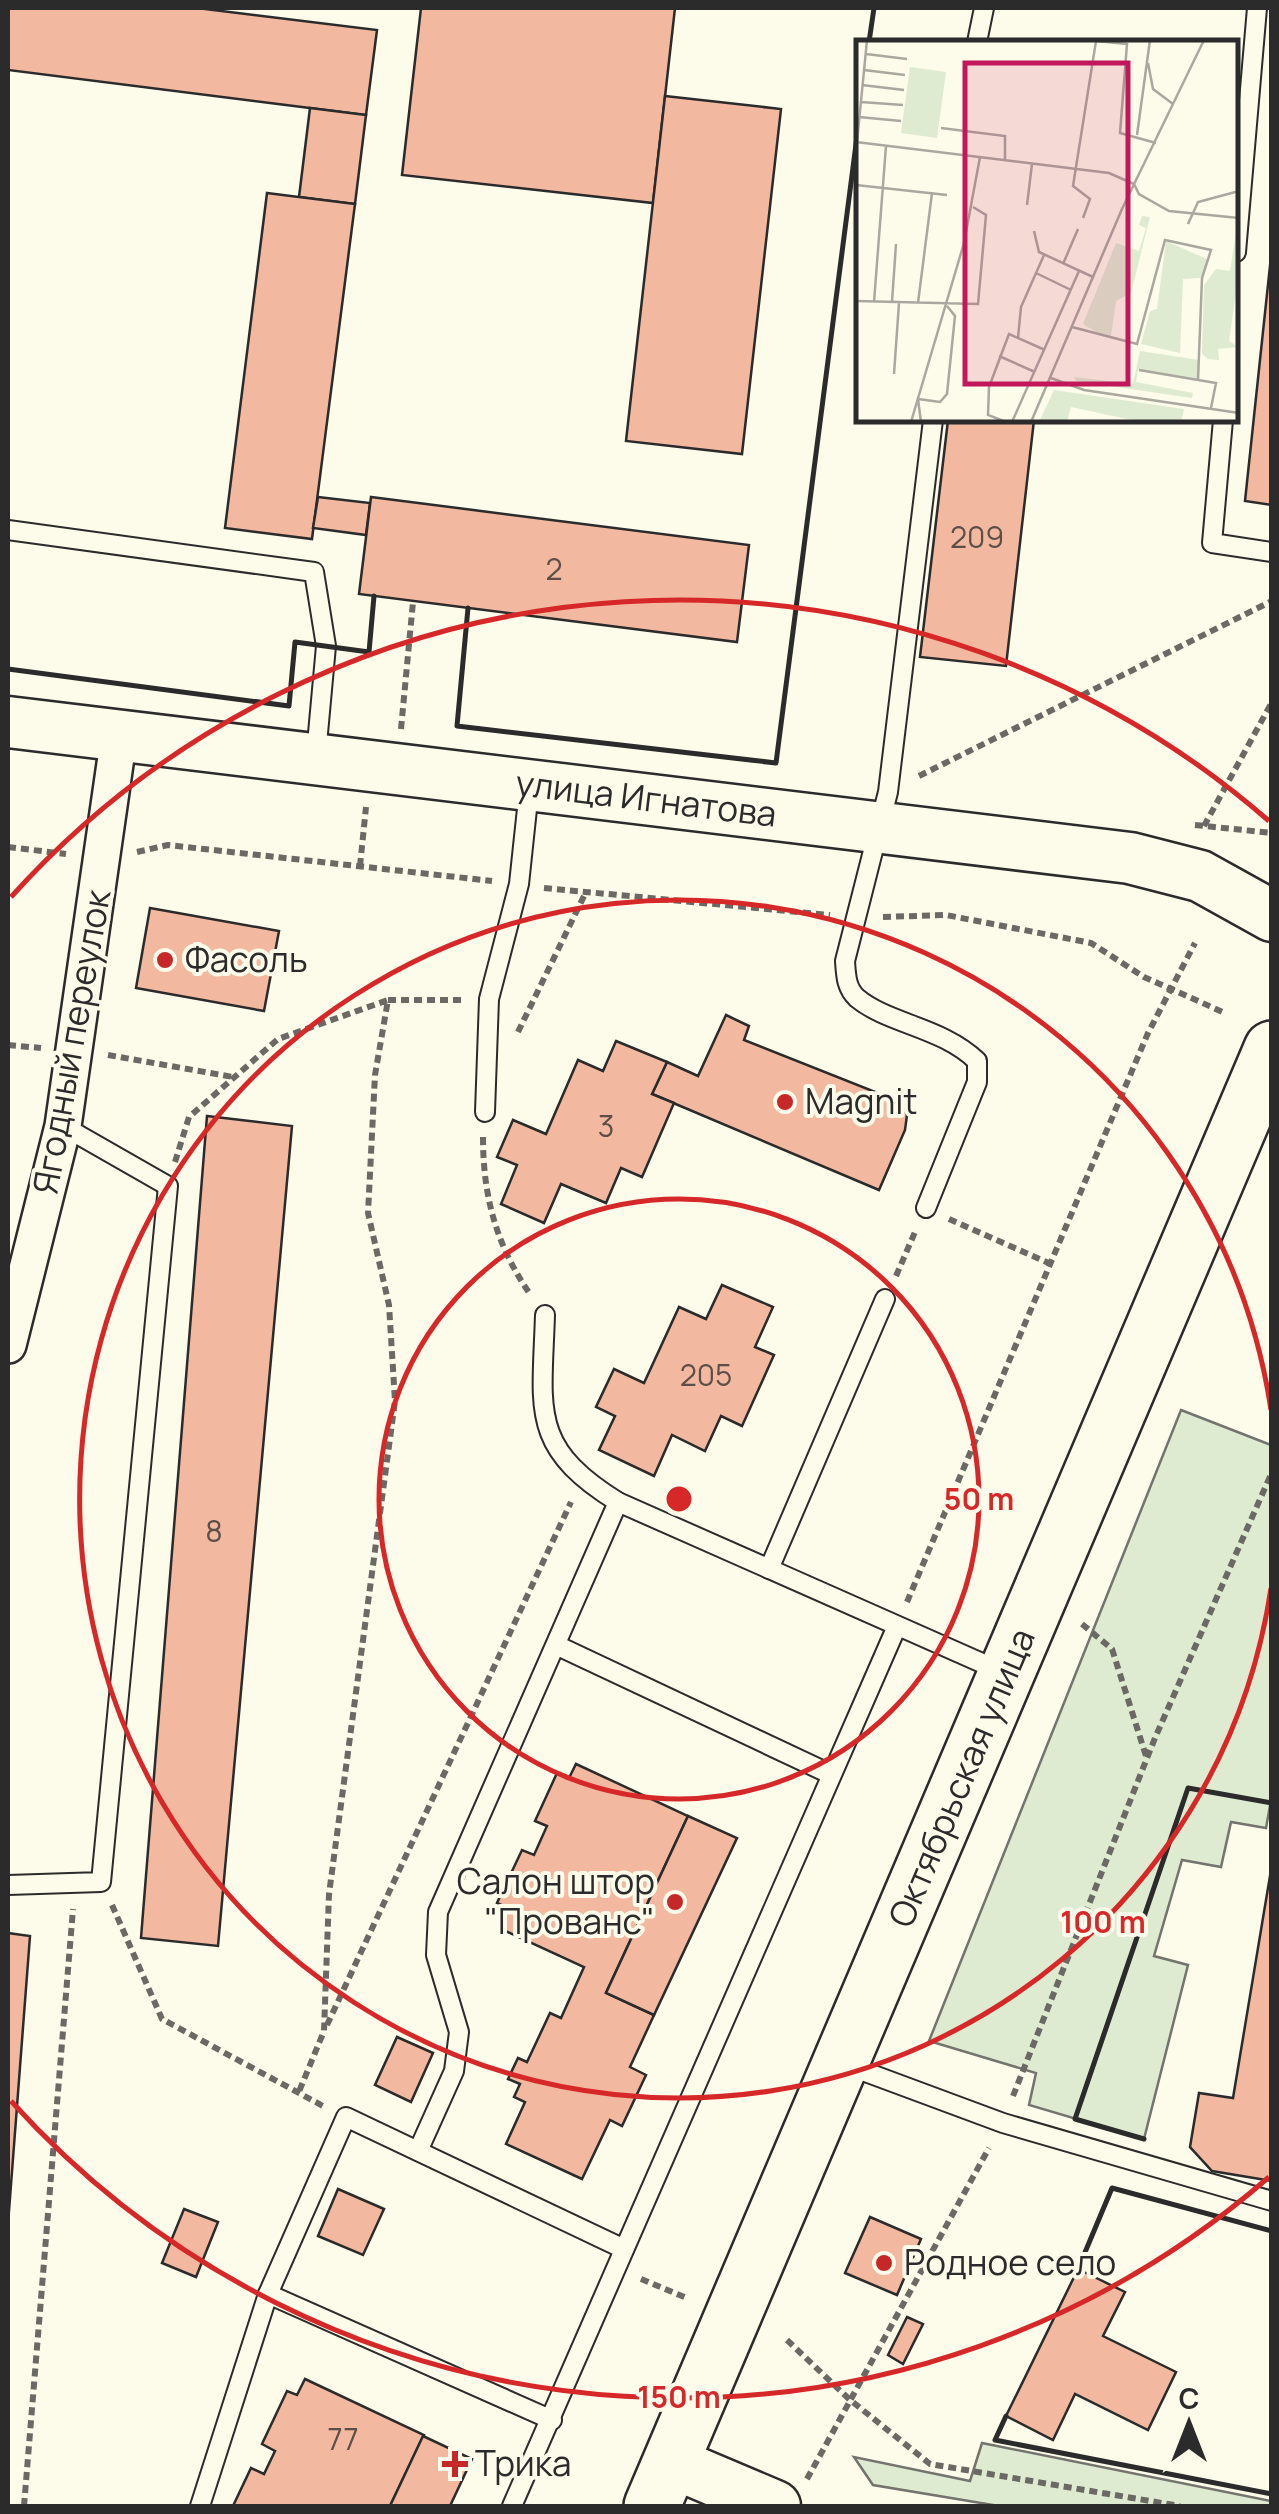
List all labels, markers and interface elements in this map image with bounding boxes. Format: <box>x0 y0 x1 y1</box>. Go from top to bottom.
inset map <box>856 40 1239 422</box>
house number: 209 <box>950 516 1004 557</box>
house number: 2 <box>545 548 563 589</box>
street label: улица Игнатова <box>513 758 779 838</box>
street label: Ягодный переулок <box>21 884 122 1198</box>
place label: Фасоль <box>185 935 308 983</box>
marker: Фасоль <box>154 949 176 971</box>
place label: Magnit <box>805 1077 918 1125</box>
marker: Magnit <box>774 1091 796 1113</box>
house number: 3 <box>598 1105 614 1146</box>
house number: 205 <box>680 1354 732 1395</box>
text: 50 m <box>944 1478 1014 1519</box>
centre of rings <box>661 1481 697 1517</box>
house number: 8 <box>205 1510 223 1551</box>
street label: Октябрьская улица <box>876 1621 1046 1934</box>
place label: Салон штор "Прованс" <box>457 1857 655 1945</box>
marker: Салон штор "Прованс" <box>664 1891 686 1913</box>
text: 100 m <box>1060 1901 1146 1942</box>
place label: Родное село <box>904 2238 1116 2286</box>
marker: Родное село <box>873 2252 895 2274</box>
north arrow <box>1139 2374 1239 2474</box>
text: 150 m <box>637 2376 721 2417</box>
text: С <box>1179 2379 1199 2417</box>
house number: 77 <box>328 2418 358 2459</box>
place label: Трика <box>475 2439 572 2487</box>
marker: Трика <box>444 2453 466 2475</box>

